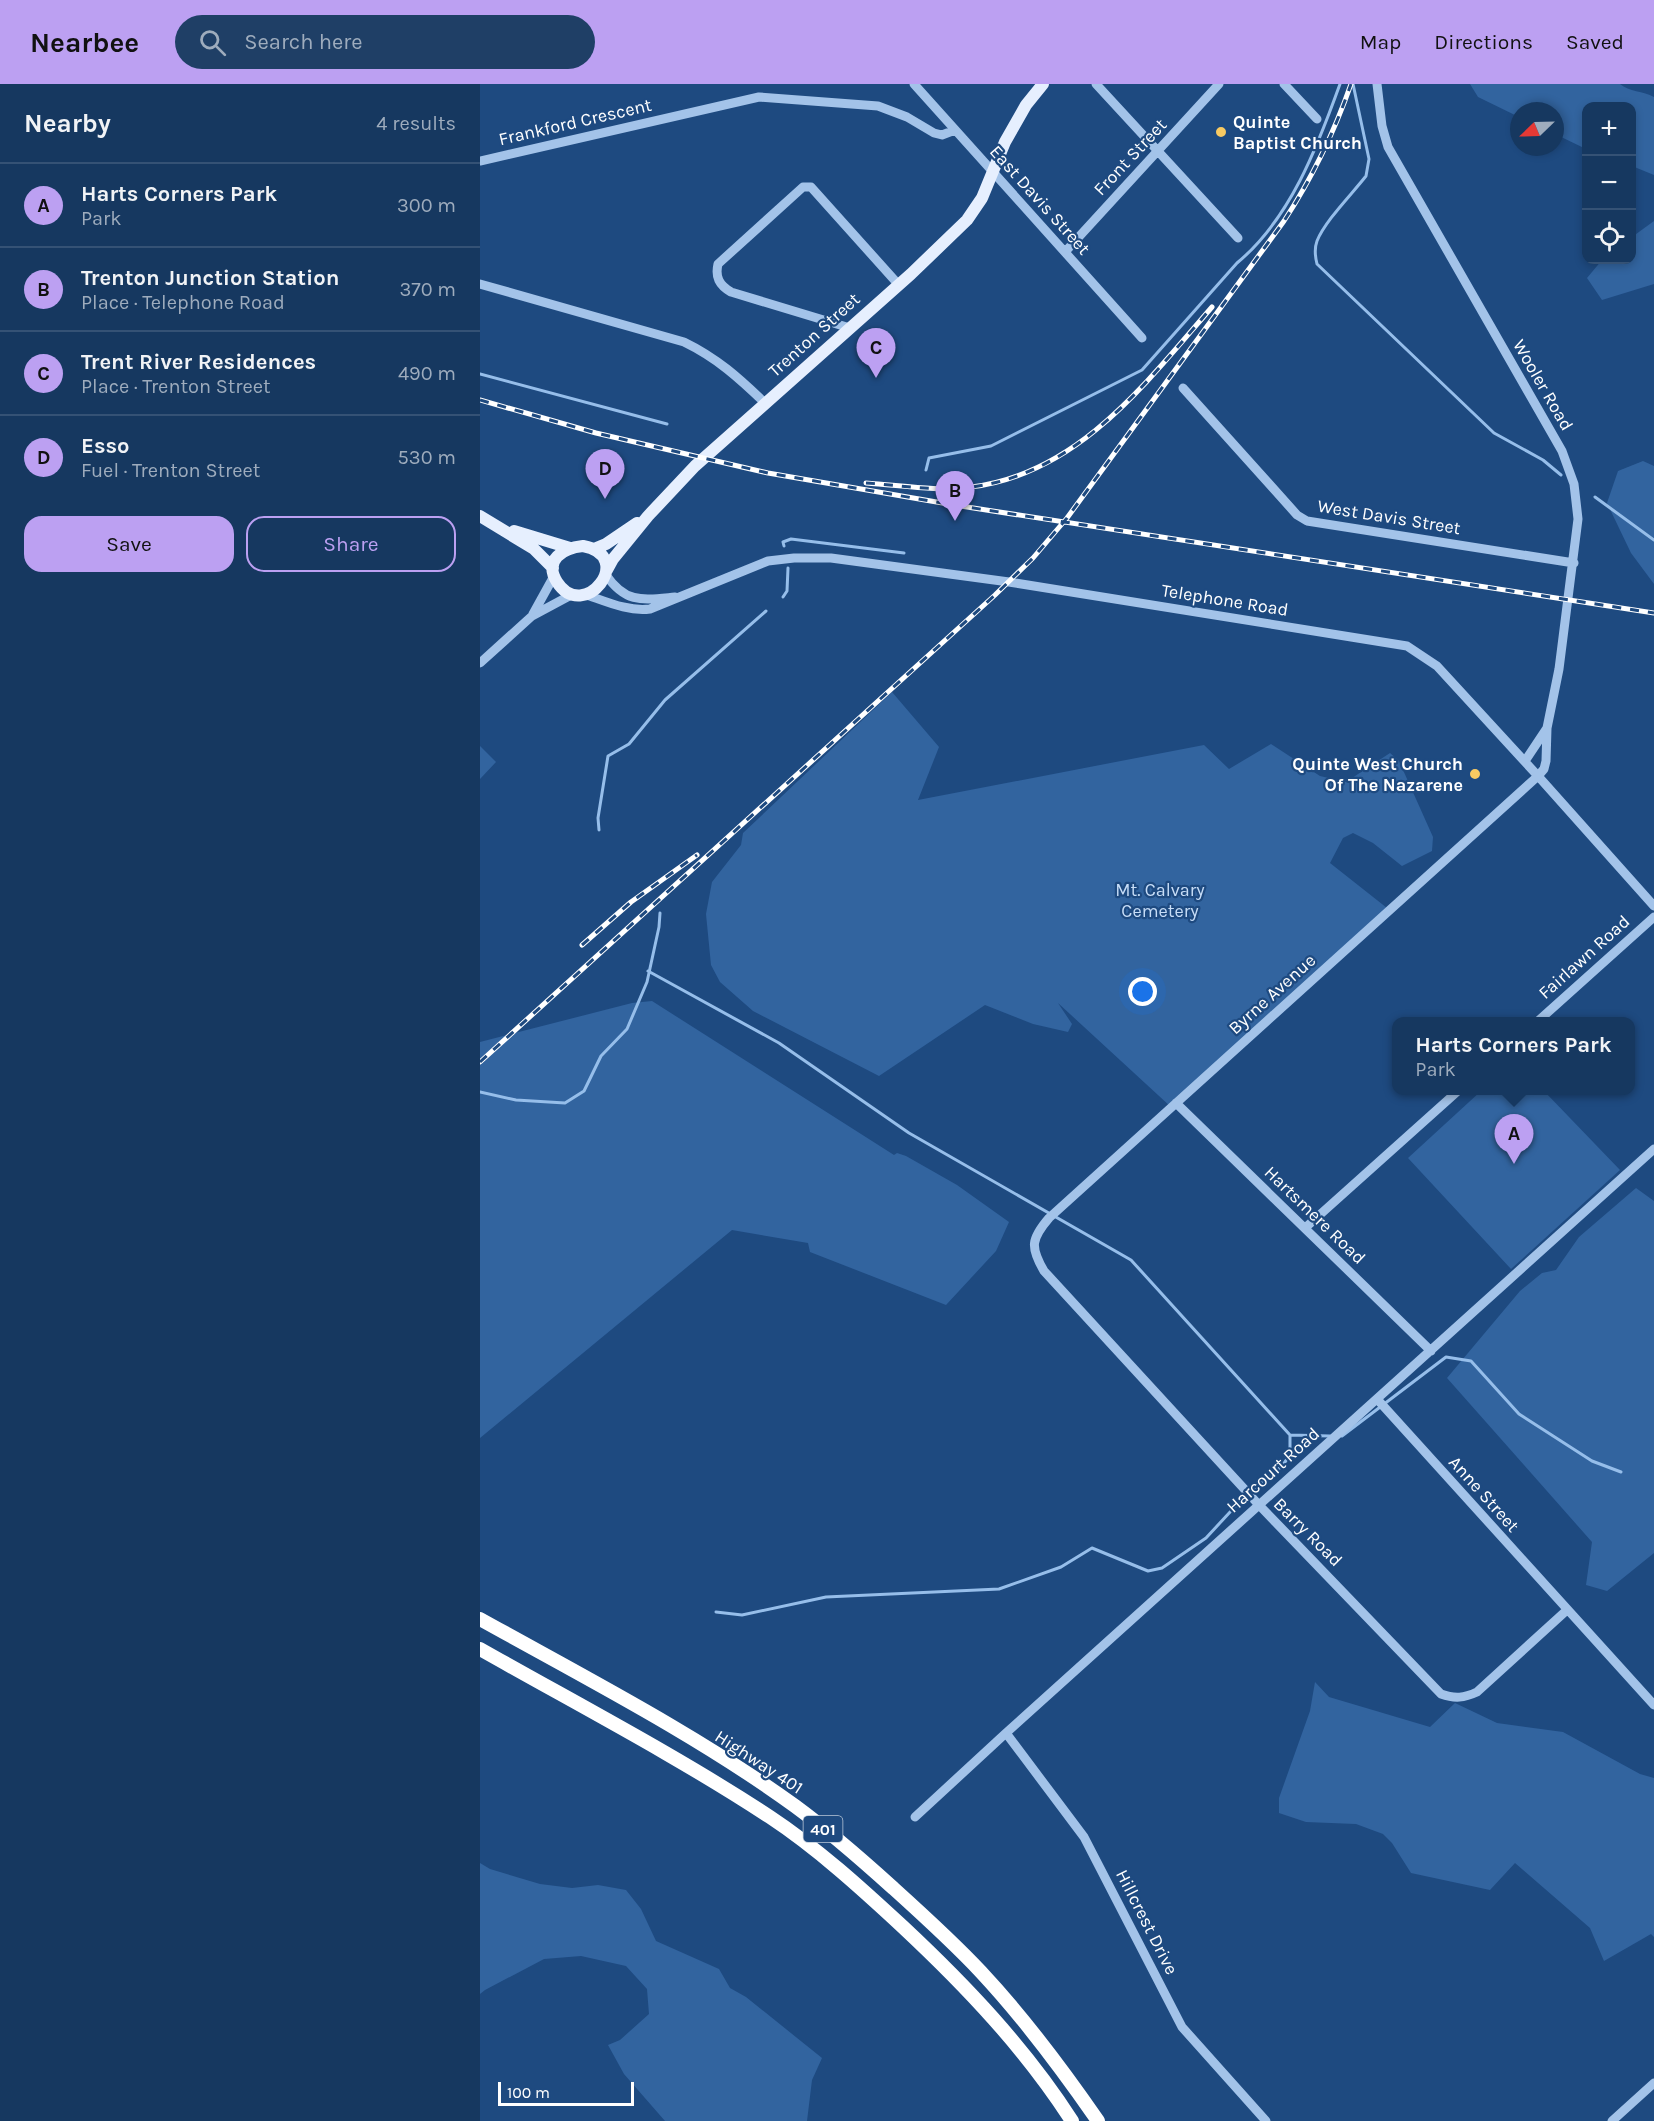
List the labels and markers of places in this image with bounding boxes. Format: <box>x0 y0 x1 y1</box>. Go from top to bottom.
place label: Quinte Baptist Church <box>1233 111 1362 154</box>
marker: Quinte Baptist Church <box>1214 125 1228 139</box>
pin: C <box>856 328 896 378</box>
pin: D <box>586 450 624 499</box>
pin: B <box>936 472 974 521</box>
place label: Quinte West Church Of The Nazarene <box>1292 753 1463 796</box>
marker: Quinte West Church Of The Nazarene <box>1468 767 1482 781</box>
pin: A <box>1494 1114 1534 1164</box>

